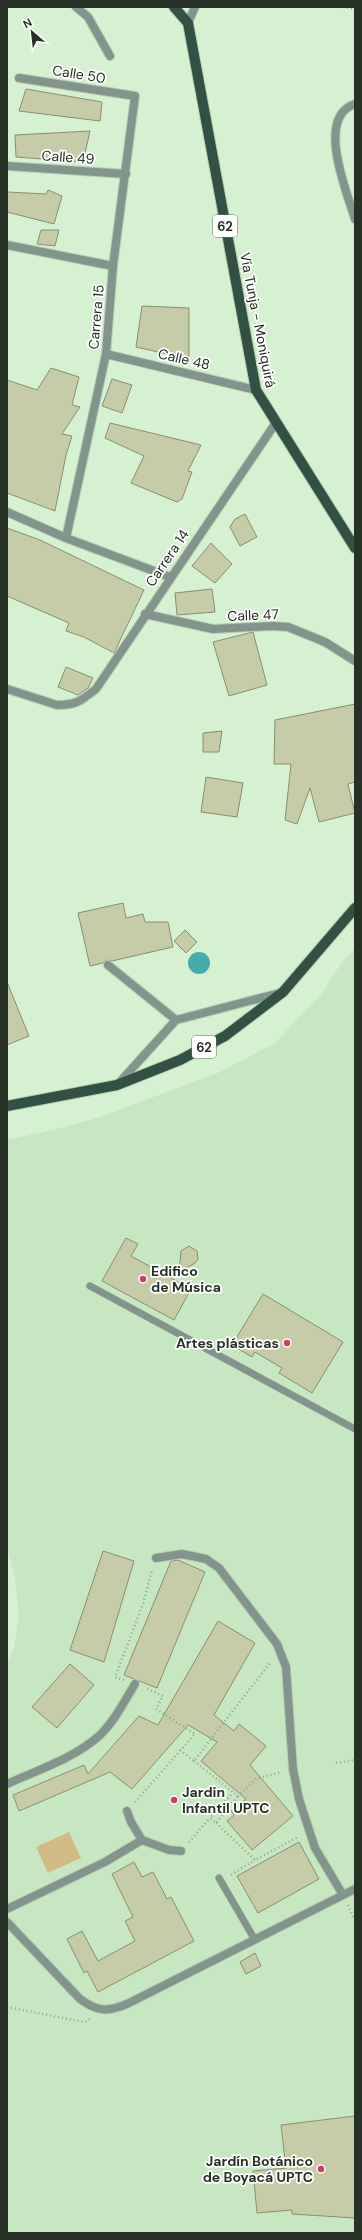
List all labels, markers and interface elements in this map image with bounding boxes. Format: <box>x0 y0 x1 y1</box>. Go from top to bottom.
north arrow <box>12 12 52 52</box>
text: N <box>20 15 34 31</box>
street label: Calle 50 <box>51 61 107 87</box>
street label: Calle 49 <box>41 146 95 168</box>
road number: 62 <box>213 215 237 237</box>
street label: Vía Tunja - Moniquirá <box>236 251 280 389</box>
street label: Carrera 15 <box>84 284 108 350</box>
street label: Calle 48 <box>156 344 212 374</box>
street label: Carrera 14 <box>141 526 193 590</box>
street label: Calle 47 <box>227 605 279 625</box>
road number: 62 <box>192 1036 216 1058</box>
place label: Edifico de Música <box>151 1262 221 1296</box>
marker: Edifico de Música <box>138 1274 148 1284</box>
place label: Artes plásticas <box>176 1334 279 1352</box>
marker: Artes plásticas <box>282 1338 292 1348</box>
place label: Jardin Infantil UPTC <box>182 1783 270 1817</box>
marker: Jardin Infantil UPTC <box>169 1795 179 1805</box>
place label: Jardín Botánico de Boyacá UPTC <box>203 2152 313 2186</box>
marker: Jardín Botánico de Boyacá UPTC <box>316 2164 326 2174</box>

